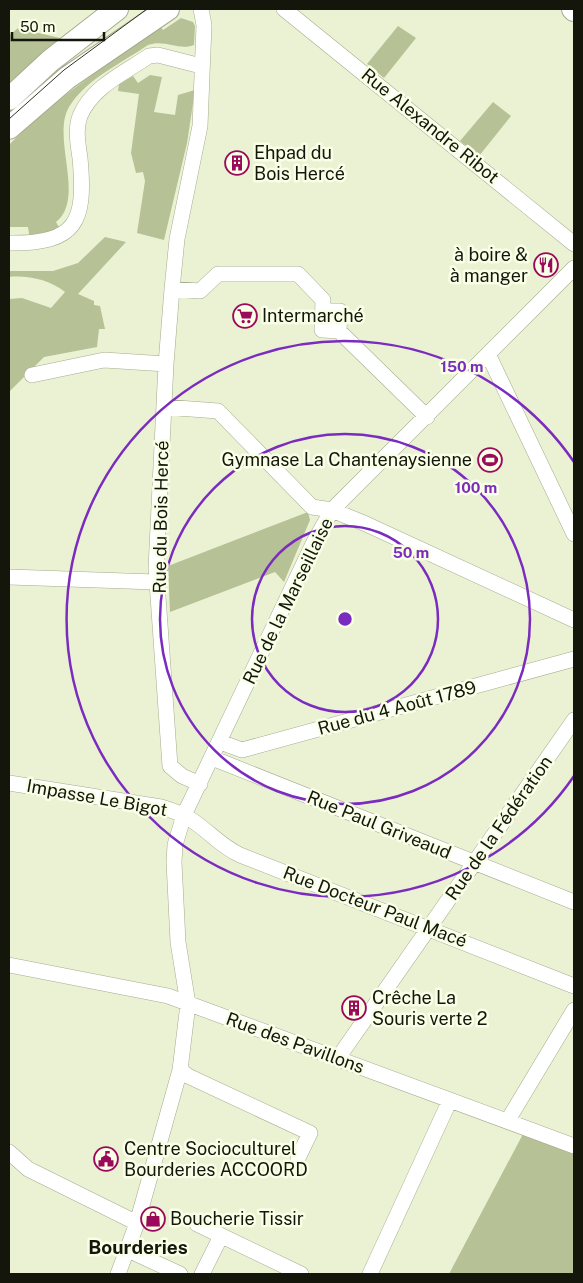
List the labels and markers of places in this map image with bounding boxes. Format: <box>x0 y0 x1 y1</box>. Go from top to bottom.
place label: Ehpad du Bois Hercé <box>254 142 345 184</box>
building icon: Ehpad du Bois Hercé <box>224 150 250 176</box>
place label: à boire & à manger <box>450 244 528 286</box>
restaurant icon: à boire & à manger <box>533 252 559 278</box>
supermarket icon: Intermarché <box>232 303 258 329</box>
place label: Intermarché <box>262 305 364 326</box>
sports icon: Gymnase La Chantenaysienne <box>477 447 503 473</box>
place label: Gymnase La Chantenaysienne <box>222 449 472 470</box>
centre of rings <box>336 610 354 628</box>
place label: Crêche La Souris verte 2 <box>372 987 487 1029</box>
building icon: Crêche La Souris verte 2 <box>341 995 367 1021</box>
place label: Centre Socioculturel Bourderies ACCOORD <box>124 1138 308 1180</box>
public building icon: Centre Socioculturel Bourderies ACCOORD <box>93 1146 119 1172</box>
shop icon: Boucherie Tissir <box>140 1206 166 1232</box>
place label: Boucherie Tissir <box>170 1208 304 1229</box>

